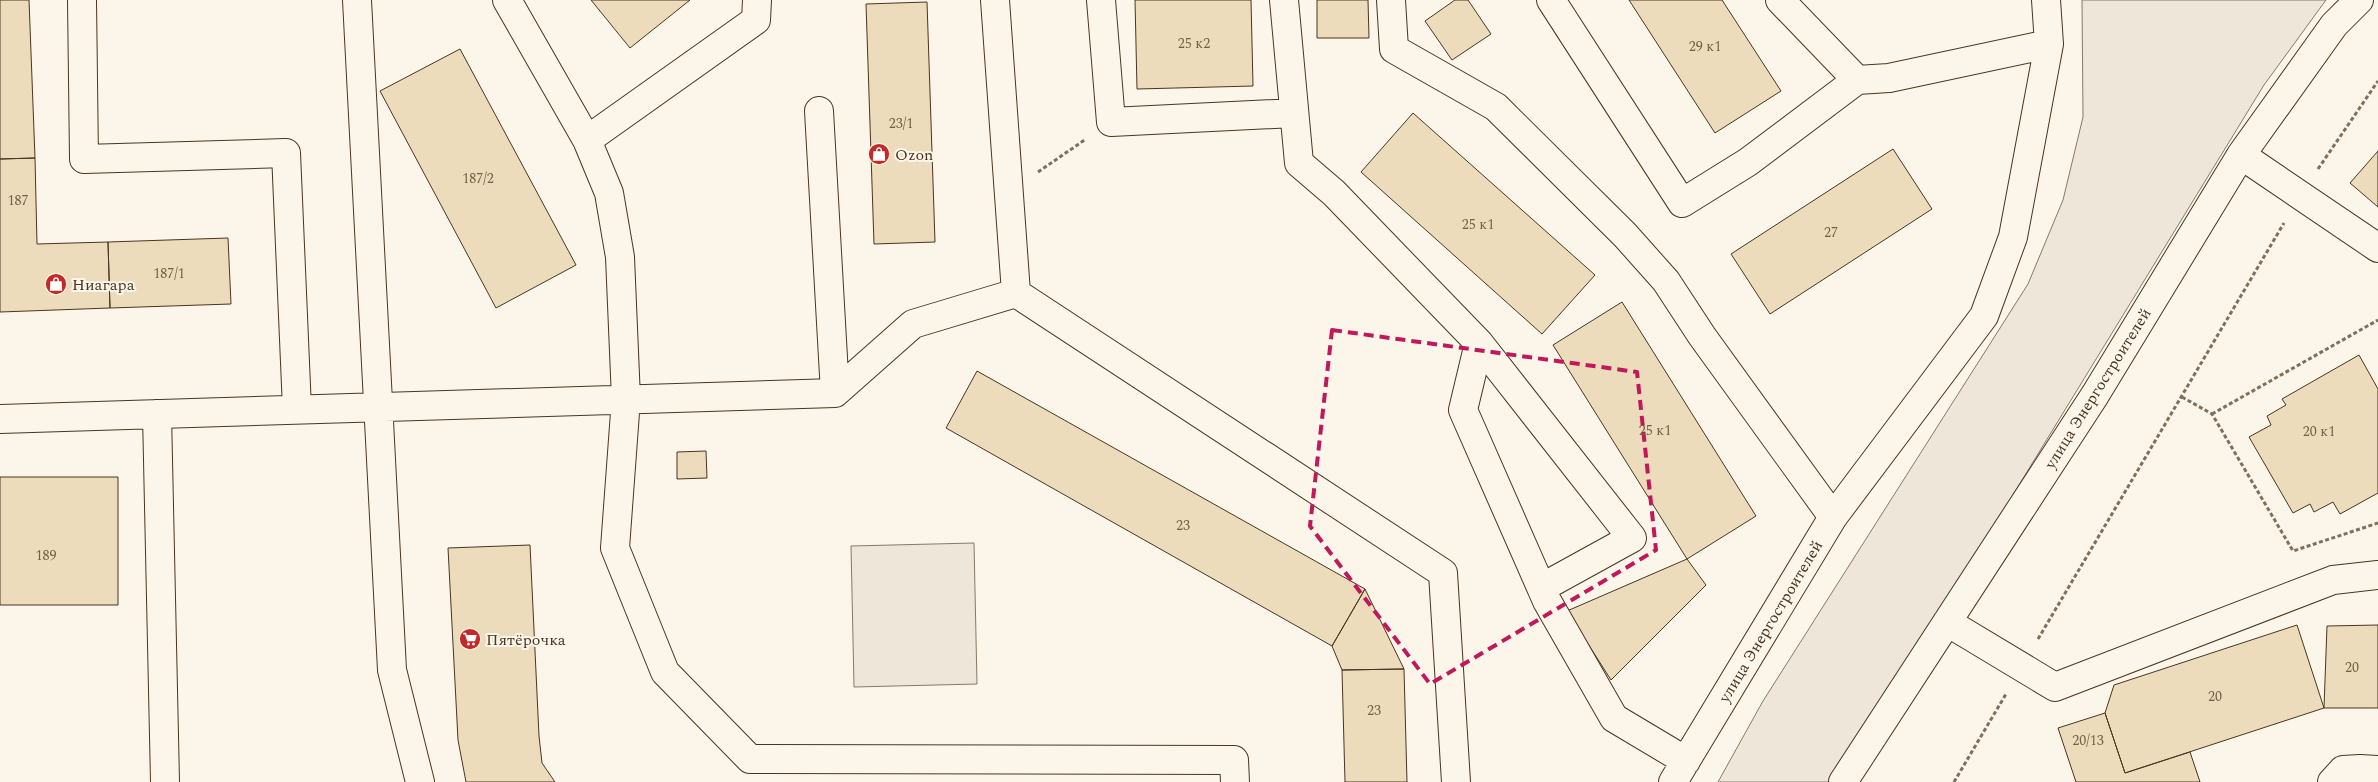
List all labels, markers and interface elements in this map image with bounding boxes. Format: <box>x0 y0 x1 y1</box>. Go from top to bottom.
house number: 25 к2 <box>1178 33 1210 54</box>
house number: 29 к1 <box>1689 36 1721 57</box>
house number: 23/1 <box>889 113 913 134</box>
shop icon: Ozon <box>867 142 891 166</box>
place label: Ozon <box>895 143 933 167</box>
house number: 187/2 <box>462 168 494 189</box>
house number: 187 <box>8 190 29 211</box>
house number: 25 к1 <box>1462 214 1494 235</box>
house number: 27 <box>1824 222 1838 243</box>
house number: 187/1 <box>153 263 185 284</box>
shop icon: Ниагара <box>44 272 68 296</box>
place label: Ниагара <box>72 273 135 297</box>
street label: улица Энергостроителей <box>2038 303 2157 474</box>
house number: 25 к1 <box>1639 420 1671 441</box>
house number: 20 к1 <box>2303 421 2335 442</box>
house number: 23 <box>1176 515 1190 536</box>
street label: улица Энергостроителей <box>1712 536 1829 708</box>
house number: 189 <box>36 545 57 566</box>
supermarket icon: Пятёрочка <box>458 627 482 651</box>
place label: Пятёрочка <box>486 628 566 652</box>
house number: 20 <box>2345 657 2359 678</box>
house number: 20 <box>2208 686 2222 707</box>
house number: 23 <box>1367 700 1381 721</box>
house number: 20/13 <box>2072 730 2104 751</box>

